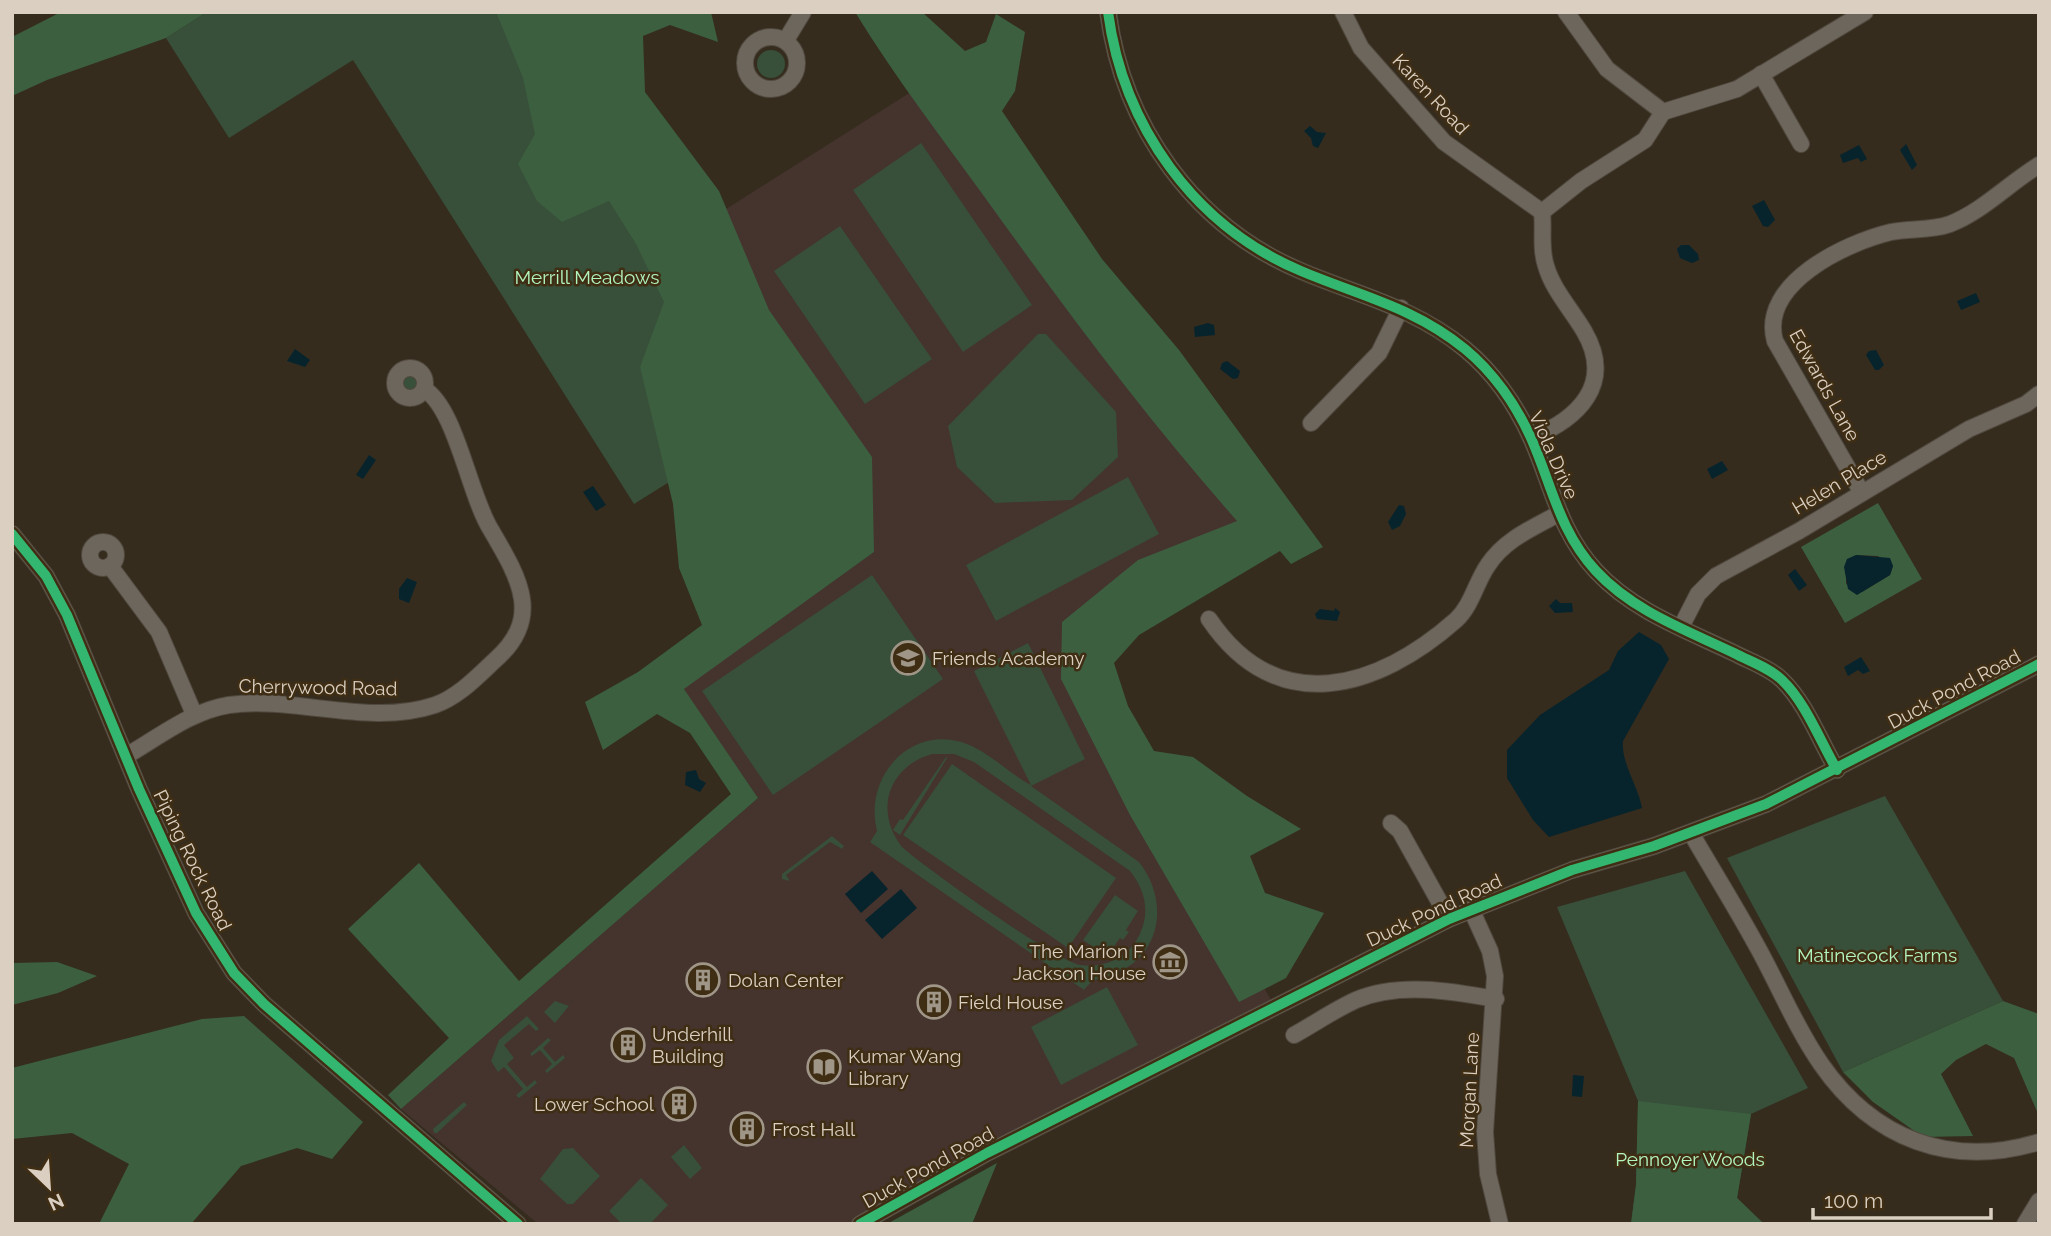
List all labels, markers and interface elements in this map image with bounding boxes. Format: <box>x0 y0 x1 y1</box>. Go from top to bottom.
street label: Karen Road <box>1388 49 1474 139</box>
park label: Merrill Meadows <box>515 266 659 288</box>
street label: Edwards Lane <box>1785 325 1865 445</box>
street label: Viola Drive <box>1525 408 1583 502</box>
street label: Helen Place <box>1788 445 1890 519</box>
school or university icon: Friends Academy <box>889 639 927 677</box>
street label: Duck Pond Road <box>1884 645 2024 733</box>
place label: Friends Academy <box>932 647 1085 669</box>
street label: Cherrywood Road <box>238 675 398 699</box>
street label: Piping Rock Road <box>149 786 237 934</box>
street label: Duck Pond Road <box>1363 869 1505 951</box>
place label: The Marion F. Jackson House <box>1013 940 1146 984</box>
museum icon: The Marion F. Jackson House <box>1151 943 1189 981</box>
park label: Matinecock Farms <box>1797 944 1957 966</box>
building icon: Dolan Center <box>684 961 722 999</box>
place label: Dolan Center <box>728 969 844 991</box>
building icon: Field House <box>915 983 953 1021</box>
place label: Field House <box>958 991 1063 1013</box>
place label: Underhill Building <box>652 1023 733 1067</box>
building icon: Underhill Building <box>609 1026 647 1064</box>
street label: Morgan Lane <box>1455 1032 1483 1148</box>
place label: Kumar Wang Library <box>848 1045 961 1089</box>
library icon: Kumar Wang Library <box>805 1048 843 1086</box>
building icon: Lower School <box>660 1085 698 1123</box>
place label: Lower School <box>534 1093 655 1115</box>
building icon: Frost Hall <box>728 1110 766 1148</box>
place label: Frost Hall <box>772 1118 856 1140</box>
street label: Duck Pond Road <box>859 1122 997 1212</box>
park label: Pennoyer Woods <box>1615 1148 1765 1170</box>
north arrow <box>14 1152 84 1222</box>
scale bar <box>1813 1176 1992 1220</box>
text: 100 m <box>1824 1188 1883 1213</box>
text: N <box>45 1189 67 1215</box>

